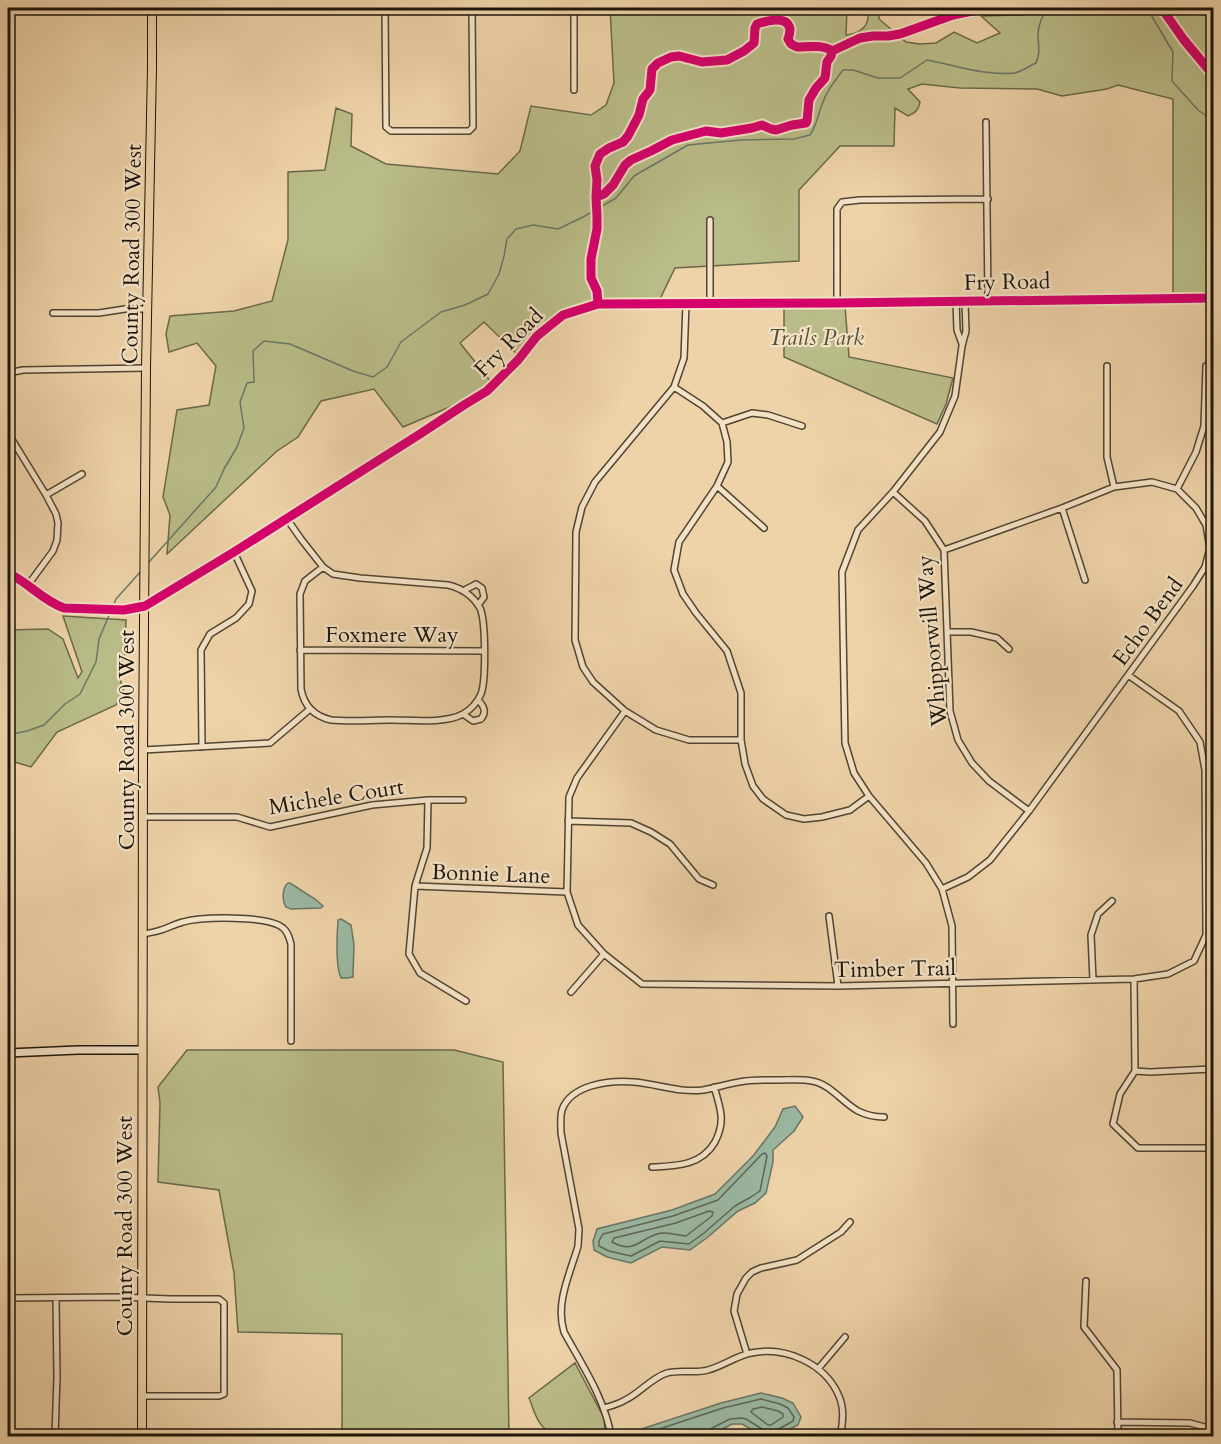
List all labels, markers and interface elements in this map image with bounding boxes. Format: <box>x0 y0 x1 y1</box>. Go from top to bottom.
street label: County Road 300 West <box>115 144 149 364</box>
street label: Fry Road <box>964 266 1051 298</box>
street label: Fry Road <box>468 301 550 384</box>
park label: Trails Park <box>768 323 864 353</box>
street label: Whipporwill Way <box>910 553 955 729</box>
street label: Echo Bend <box>1106 571 1190 672</box>
street label: Foxmere Way <box>325 620 459 650</box>
street label: County Road 300 West <box>112 630 142 850</box>
street label: Michele Court <box>267 772 406 822</box>
street label: Bonnie Lane <box>431 857 551 891</box>
street label: Timber Trail <box>834 953 957 985</box>
street label: County Road 300 West <box>110 1116 140 1336</box>

